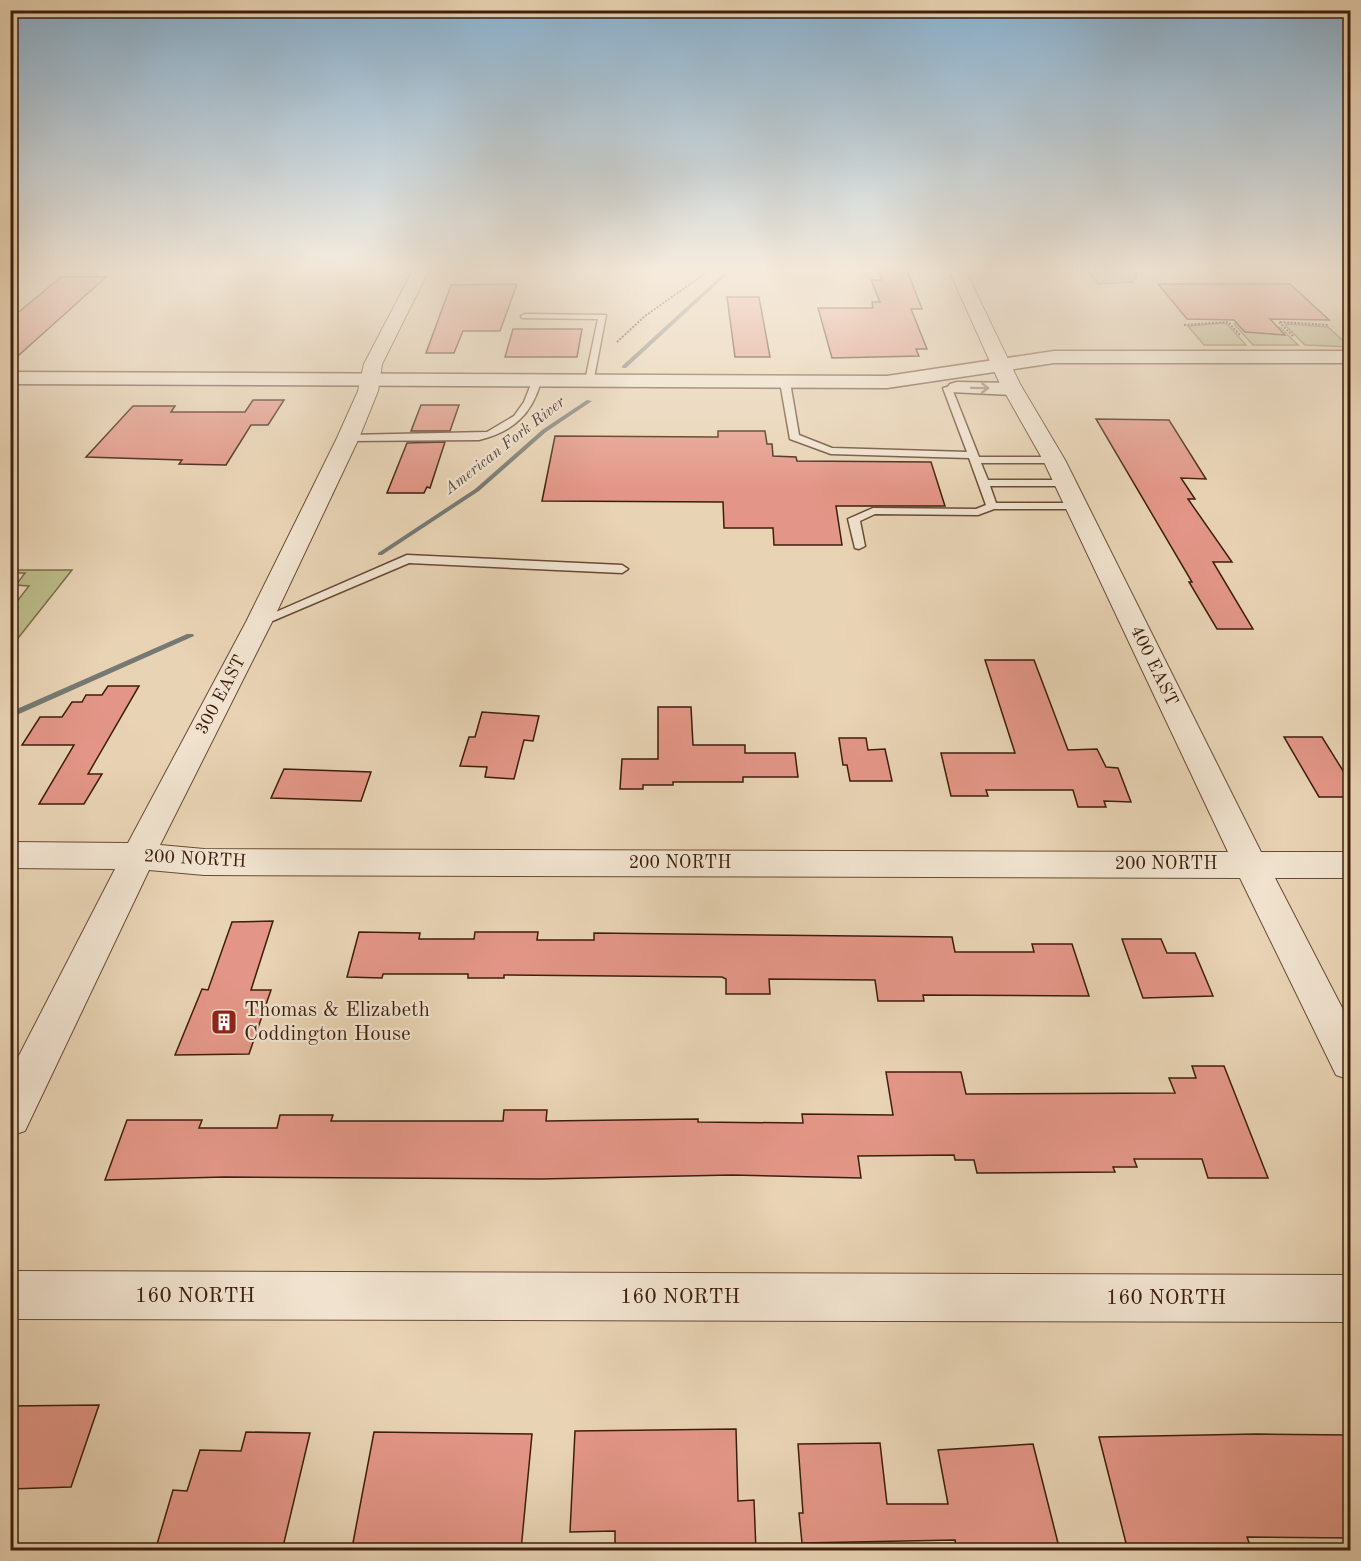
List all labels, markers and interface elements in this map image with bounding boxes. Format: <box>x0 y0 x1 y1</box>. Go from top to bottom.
one-way arrow <box>969 382 989 394</box>
water label: American Fork River <box>441 394 569 498</box>
street label: 400 EAST <box>1127 623 1181 709</box>
street label: 300 EAST <box>193 653 249 737</box>
street label: 200 NORTH <box>143 847 247 871</box>
street label: 200 NORTH <box>629 854 731 872</box>
street label: 200 NORTH <box>1115 855 1217 873</box>
place label: Thomas & Elizabeth Coddington House <box>244 1000 430 1045</box>
building icon: Thomas & Elizabeth Coddington House <box>209 1007 239 1037</box>
street label: 160 NORTH <box>135 1286 255 1307</box>
street label: 160 NORTH <box>620 1287 740 1308</box>
street label: 160 NORTH <box>1106 1288 1226 1309</box>

